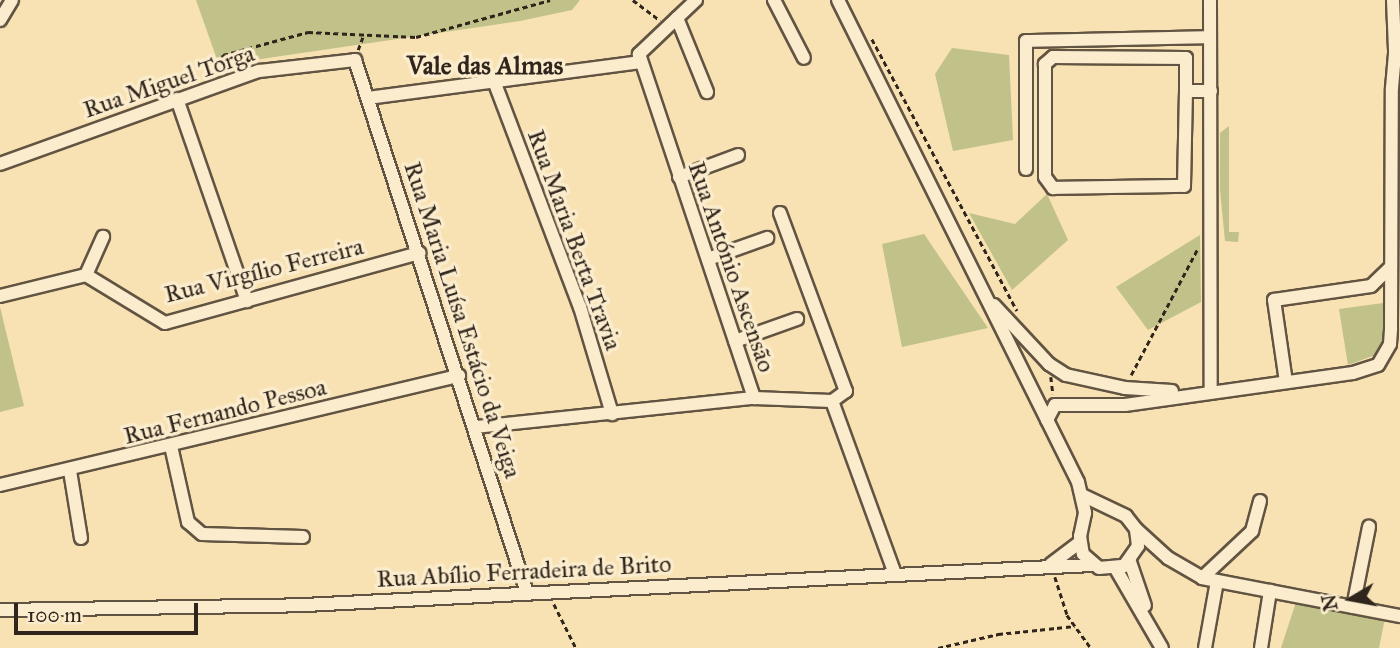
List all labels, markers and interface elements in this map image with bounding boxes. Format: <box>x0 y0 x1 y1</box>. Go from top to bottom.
street label: Rua Miguel Torga <box>80 39 258 125</box>
district label: Vale das Almas <box>407 50 563 82</box>
street label: Rua Maria Berta Travia <box>521 126 627 354</box>
street label: Rua Maria Luísa Estácio da Veiga <box>397 158 527 482</box>
street label: Rua António Ascensão <box>681 158 781 376</box>
street label: Rua Virgílio Ferreira <box>162 232 366 310</box>
street label: Rua Fernando Pessoa <box>121 373 329 451</box>
street label: Rua Abílio Ferradeira de Brito <box>376 550 672 594</box>
north arrow <box>1316 564 1386 634</box>
scale bar <box>18 588 201 632</box>
text: N <box>1317 593 1343 613</box>
text: 100 m <box>27 602 82 628</box>

